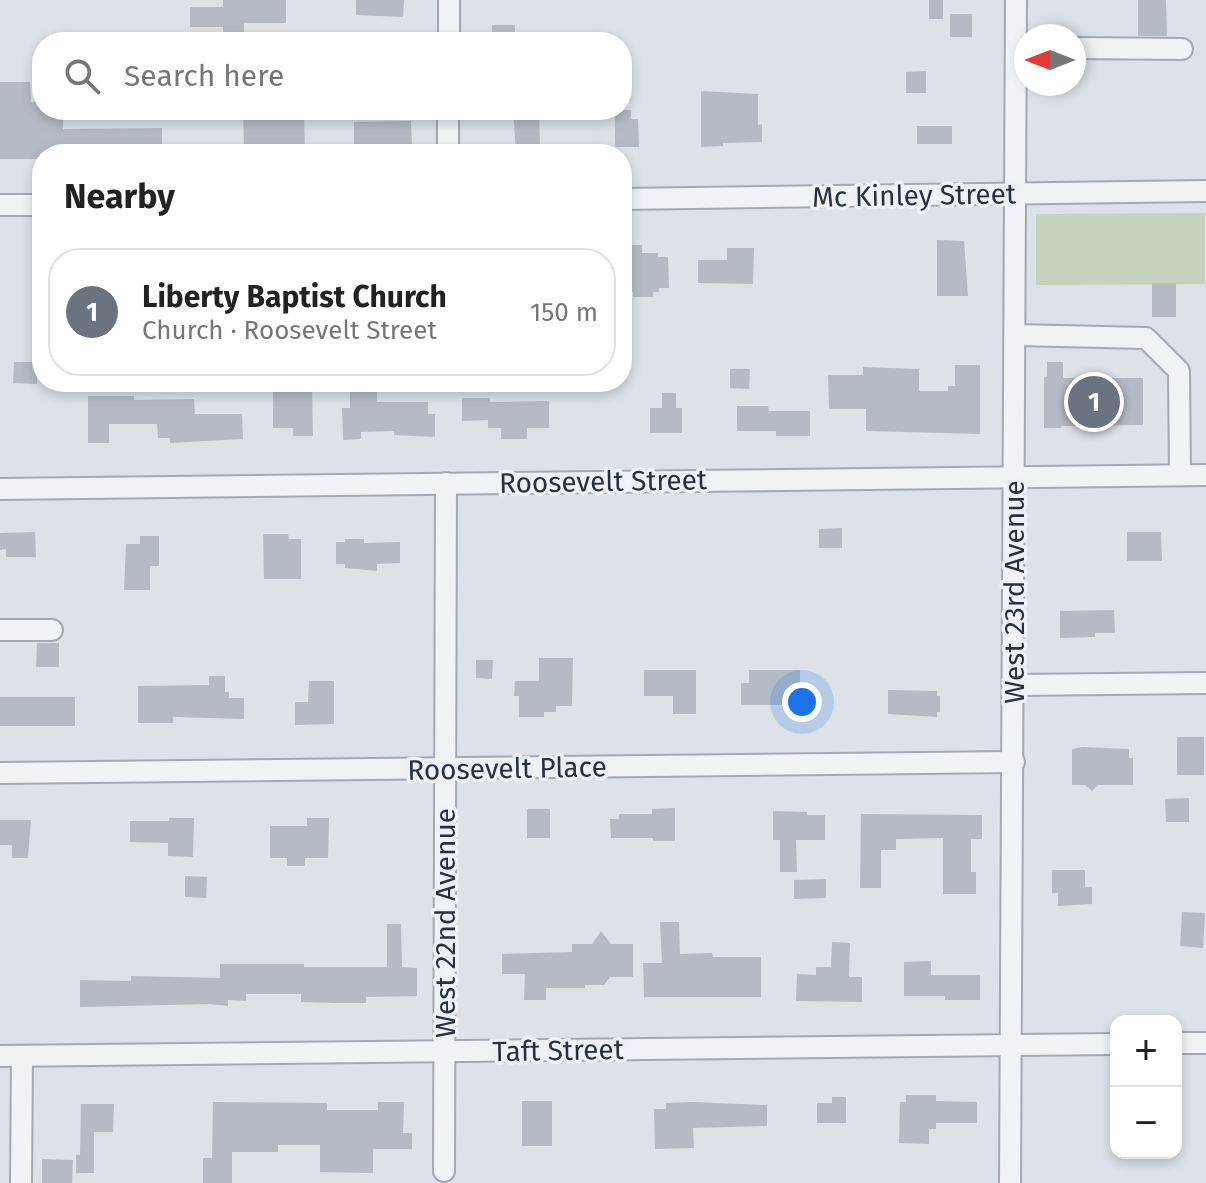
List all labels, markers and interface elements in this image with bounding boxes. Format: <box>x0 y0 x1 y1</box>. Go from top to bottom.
north arrow <box>1014 24 1086 96</box>
search box <box>32 32 632 120</box>
icon: search <box>60 54 104 98</box>
text: Search here <box>124 58 284 94</box>
text: Nearby <box>64 176 175 217</box>
street label: Mc Kinley Street <box>812 177 1017 214</box>
text: Liberty Baptist Church <box>142 279 447 315</box>
text: 1 <box>86 297 98 328</box>
text: 150 m <box>530 297 598 328</box>
text: Church · Roosevelt Street <box>142 315 437 346</box>
pin: 1 <box>1068 372 1120 432</box>
street label: Roosevelt Street <box>499 463 708 500</box>
street label: West 23rd Avenue <box>998 480 1031 704</box>
your location <box>782 682 822 722</box>
street label: Roosevelt Place <box>407 750 607 787</box>
street label: West 22nd Avenue <box>429 808 462 1038</box>
map controls <box>1110 1015 1182 1159</box>
button: + <box>1110 1015 1182 1087</box>
street label: Taft Street <box>492 1033 625 1068</box>
button: − <box>1110 1087 1182 1159</box>

